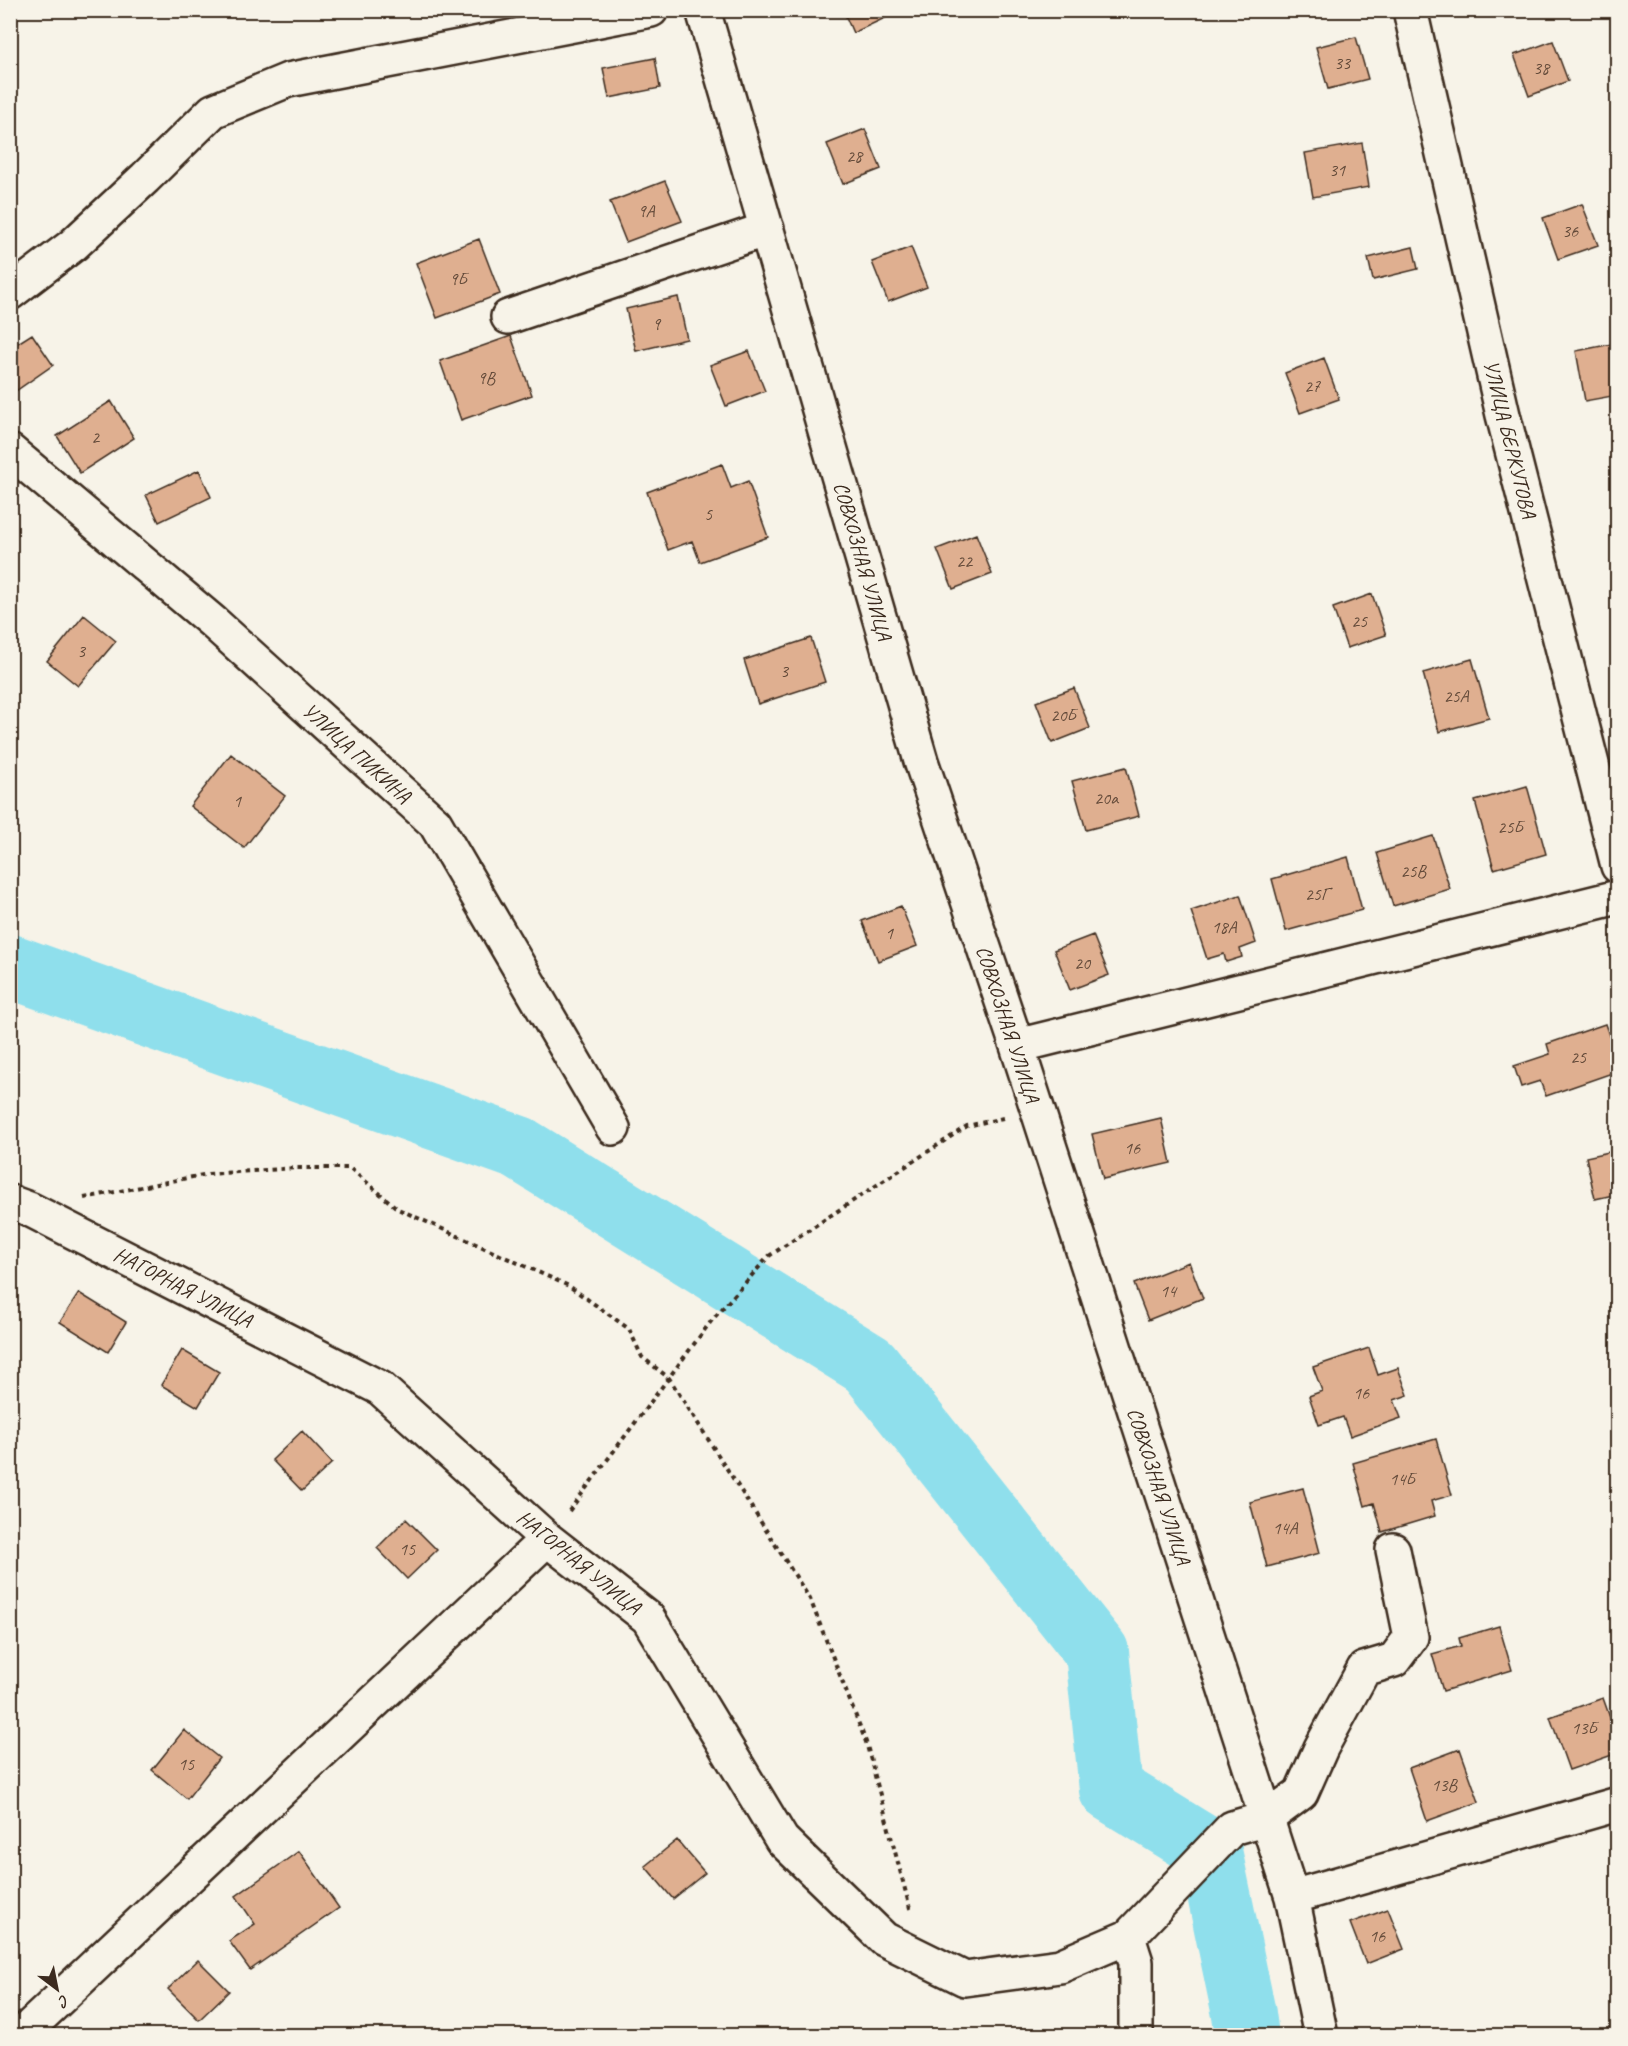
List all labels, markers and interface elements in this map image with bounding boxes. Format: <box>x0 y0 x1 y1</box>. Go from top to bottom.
house number: 33 <box>1334 52 1352 74</box>
house number: 38 <box>1533 57 1551 79</box>
house number: 28 <box>846 145 864 167</box>
house number: 31 <box>1329 159 1346 181</box>
house number: 9А <box>637 200 656 222</box>
house number: 36 <box>1562 220 1579 242</box>
house number: 9Б <box>449 268 469 290</box>
house number: 9 <box>652 313 662 335</box>
street label: УЛИЦА БЕРКУТОВА <box>1478 357 1543 522</box>
house number: 9В <box>477 367 496 389</box>
house number: 27 <box>1304 375 1321 397</box>
house number: 2 <box>91 426 101 448</box>
street label: СОВХОЗНАЯ УЛИЦА <box>828 479 898 644</box>
house number: 5 <box>704 503 713 525</box>
house number: 22 <box>956 550 974 572</box>
house number: 25 <box>1351 610 1368 632</box>
house number: 3 <box>77 640 87 662</box>
house number: 3 <box>780 660 790 682</box>
house number: 25А <box>1443 685 1470 707</box>
street label: УЛИЦА ПИКИНА <box>297 697 417 809</box>
house number: 20Б <box>1050 704 1079 726</box>
house number: 20а <box>1094 787 1119 809</box>
house number: 1 <box>233 790 242 812</box>
house number: 25Б <box>1497 816 1526 838</box>
house number: 25В <box>1400 860 1427 882</box>
house number: 25Г <box>1305 883 1333 905</box>
house number: 18А <box>1211 916 1238 938</box>
house number: 1 <box>885 922 894 944</box>
street label: СОВХОЗНАЯ УЛИЦА <box>970 942 1046 1107</box>
house number: 20 <box>1074 952 1092 974</box>
house number: 25 <box>1570 1046 1587 1068</box>
house number: 16 <box>1124 1137 1141 1159</box>
street label: НАГОРНАЯ УЛИЦА <box>109 1241 258 1334</box>
house number: 14 <box>1160 1280 1178 1302</box>
house number: 16 <box>1353 1382 1370 1404</box>
street label: СОВХОЗНАЯ УЛИЦА <box>1121 1404 1197 1569</box>
house number: 14Б <box>1389 1468 1418 1490</box>
street label: НАГОРНАЯ УЛИЦА <box>512 1504 647 1621</box>
house number: 14А <box>1272 1517 1299 1539</box>
house number: 15 <box>399 1538 416 1560</box>
house number: 13Б <box>1571 1717 1600 1739</box>
house number: 15 <box>178 1753 195 1775</box>
house number: 13В <box>1431 1774 1458 1796</box>
house number: 16 <box>1369 1925 1386 1947</box>
north arrow <box>27 1959 87 2019</box>
text: С <box>54 1990 73 2013</box>

